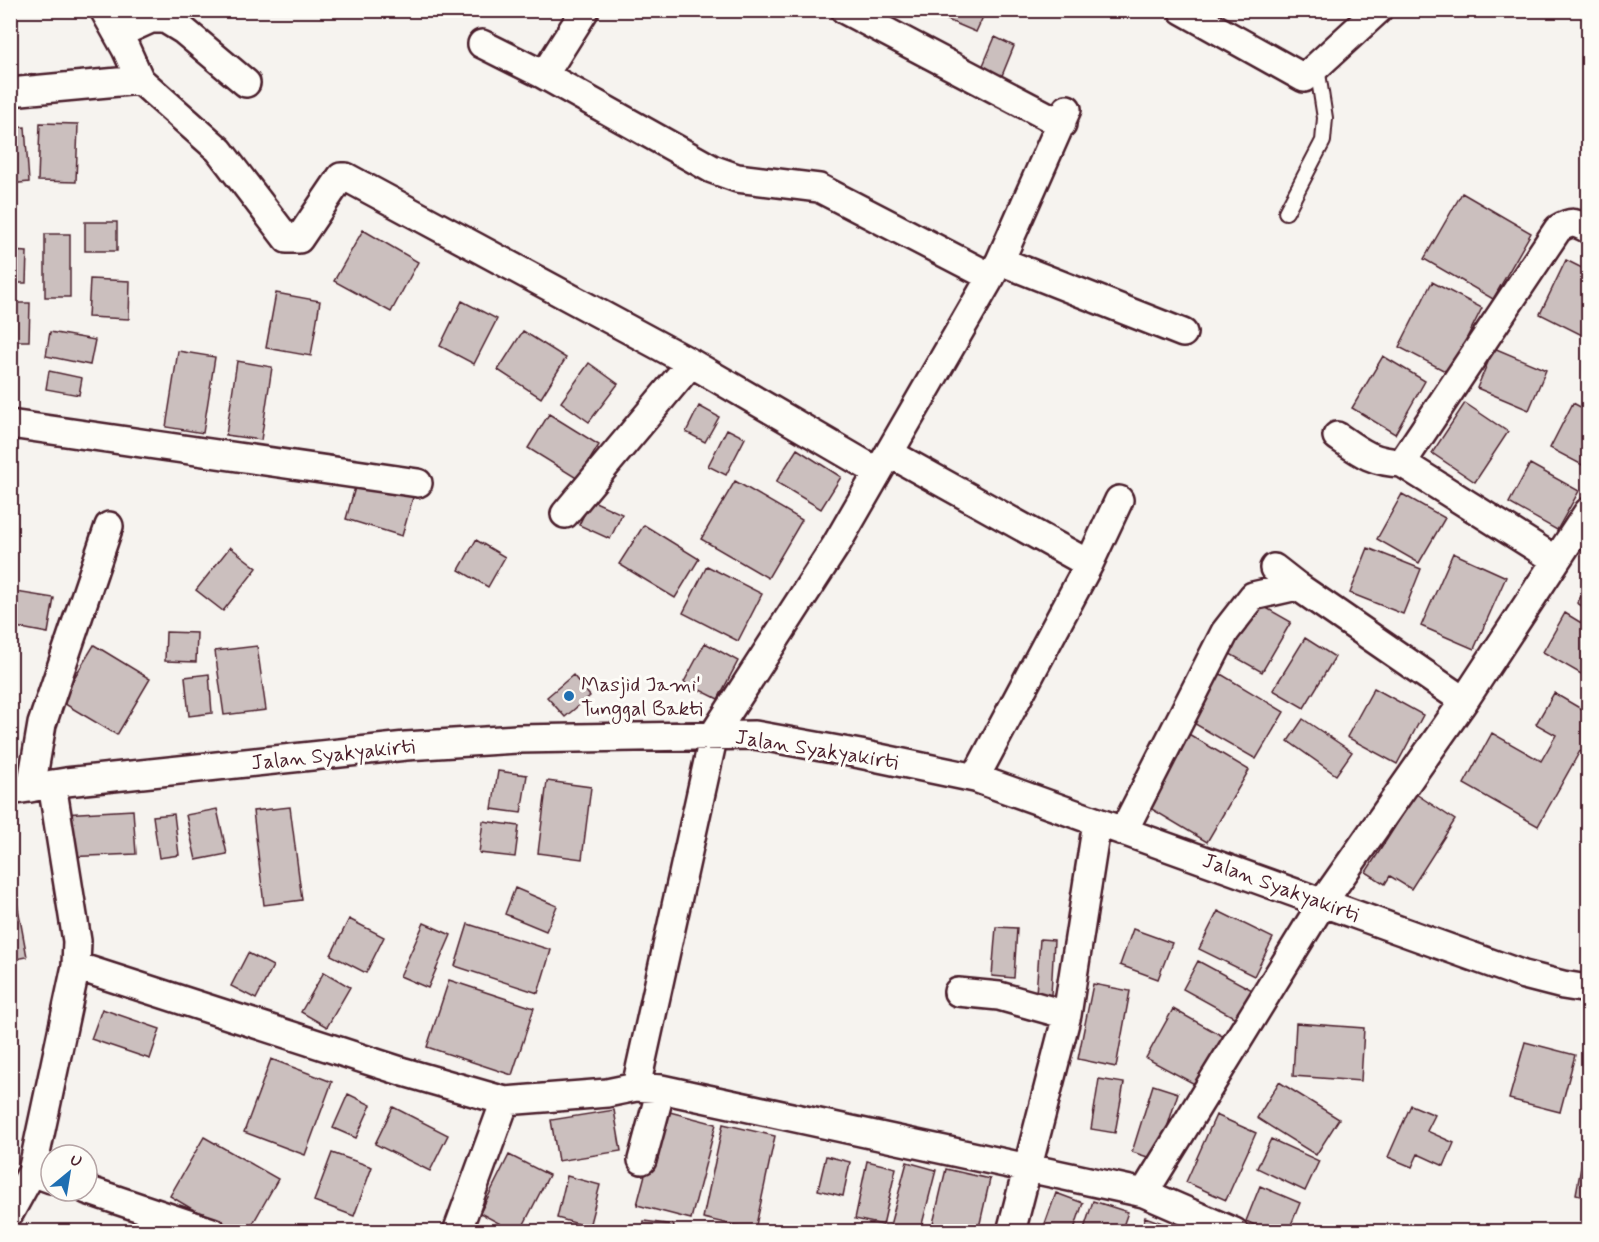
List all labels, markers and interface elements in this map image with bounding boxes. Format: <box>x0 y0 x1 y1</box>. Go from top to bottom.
place label: Masjid Jami' Tunggal Bakti <box>581 671 703 724</box>
marker: Masjid Jami' Tunggal Bakti <box>562 689 576 703</box>
street label: Jalan Syakyakirti <box>733 723 900 777</box>
street label: Jalan Syakyakirti <box>250 732 416 778</box>
street label: Jalan Syakyakirti <box>1198 847 1363 929</box>
north arrow <box>39 1143 99 1203</box>
text: U <box>66 1150 86 1173</box>

